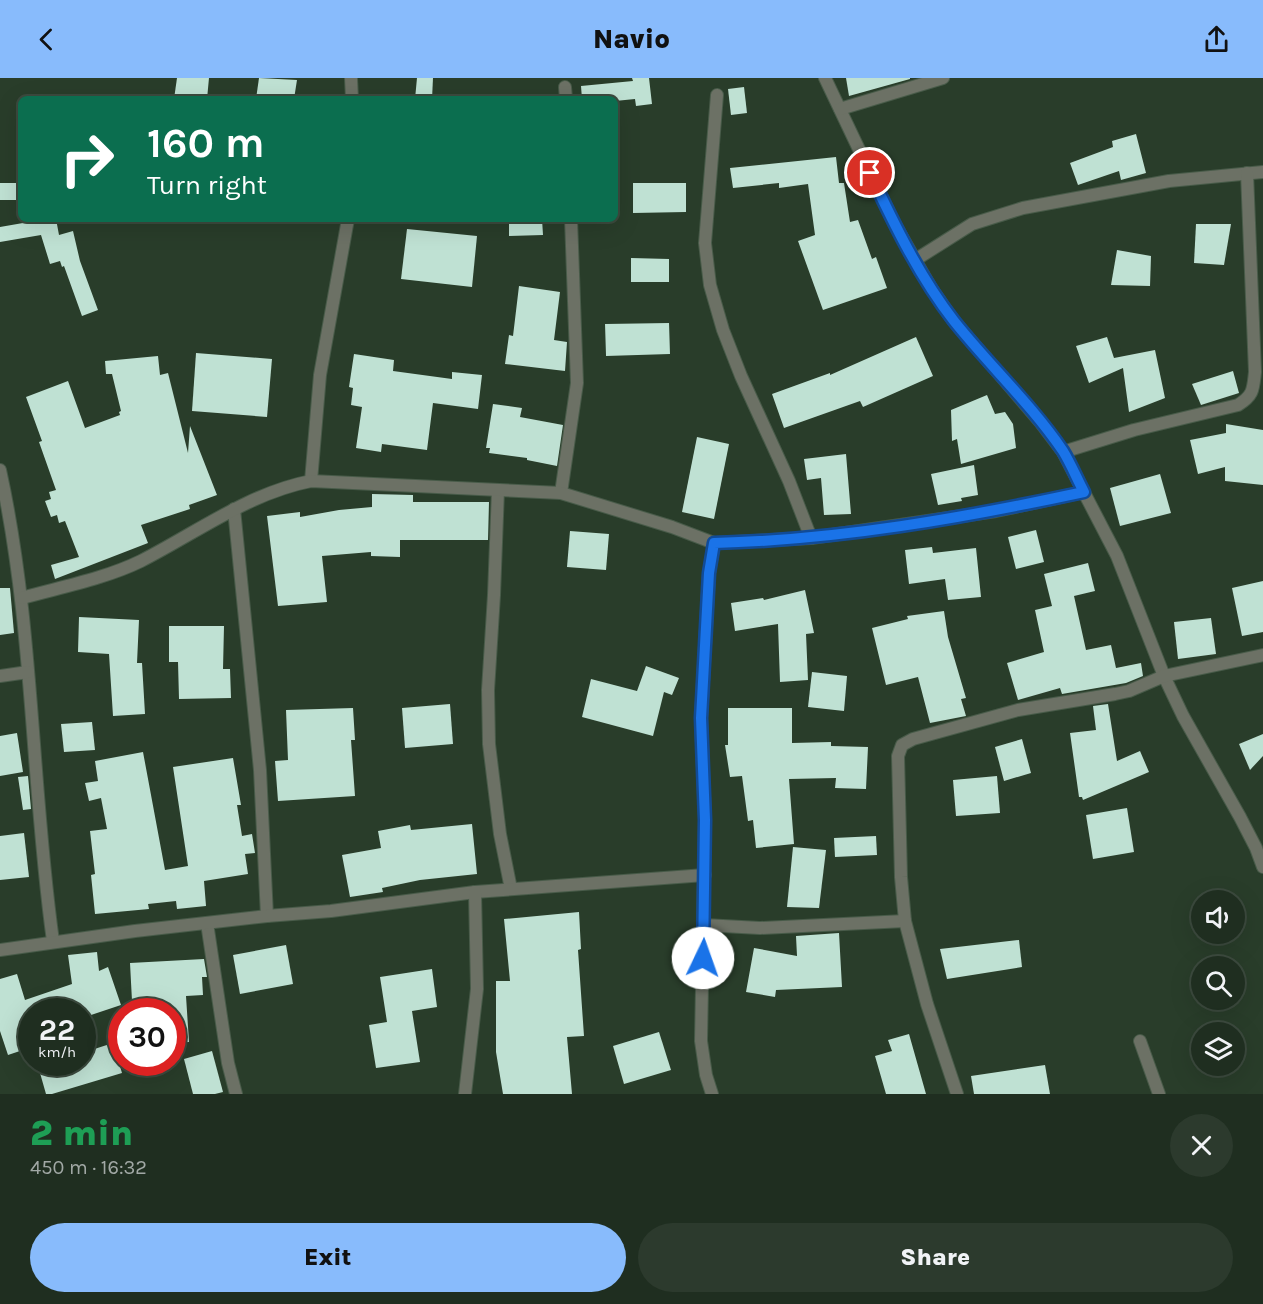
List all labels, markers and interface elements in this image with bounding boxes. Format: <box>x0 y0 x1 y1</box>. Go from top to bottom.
icon: back <box>30 23 63 56</box>
text: Navio <box>593 23 670 55</box>
icon: share <box>1200 23 1233 56</box>
text: 160 m <box>147 118 265 168</box>
icon: right <box>48 120 126 198</box>
pin <box>844 147 895 198</box>
icon: arrive <box>853 156 886 189</box>
text: Turn right <box>147 169 267 201</box>
map controls <box>1191 890 1245 1076</box>
button: sound <box>1191 890 1245 944</box>
position arrow <box>671 926 735 990</box>
button: search <box>1191 956 1245 1010</box>
speed limit sign: 30 <box>108 998 186 1076</box>
text: 22 <box>39 1012 75 1048</box>
button: layers <box>1191 1022 1245 1076</box>
text: km/h <box>38 1043 76 1061</box>
text: 2 min <box>30 1112 133 1154</box>
button: close <box>1170 1114 1233 1177</box>
text: 450 m · 16:32 <box>30 1156 147 1179</box>
button: Exit <box>30 1223 626 1292</box>
button: Share <box>638 1223 1233 1292</box>

